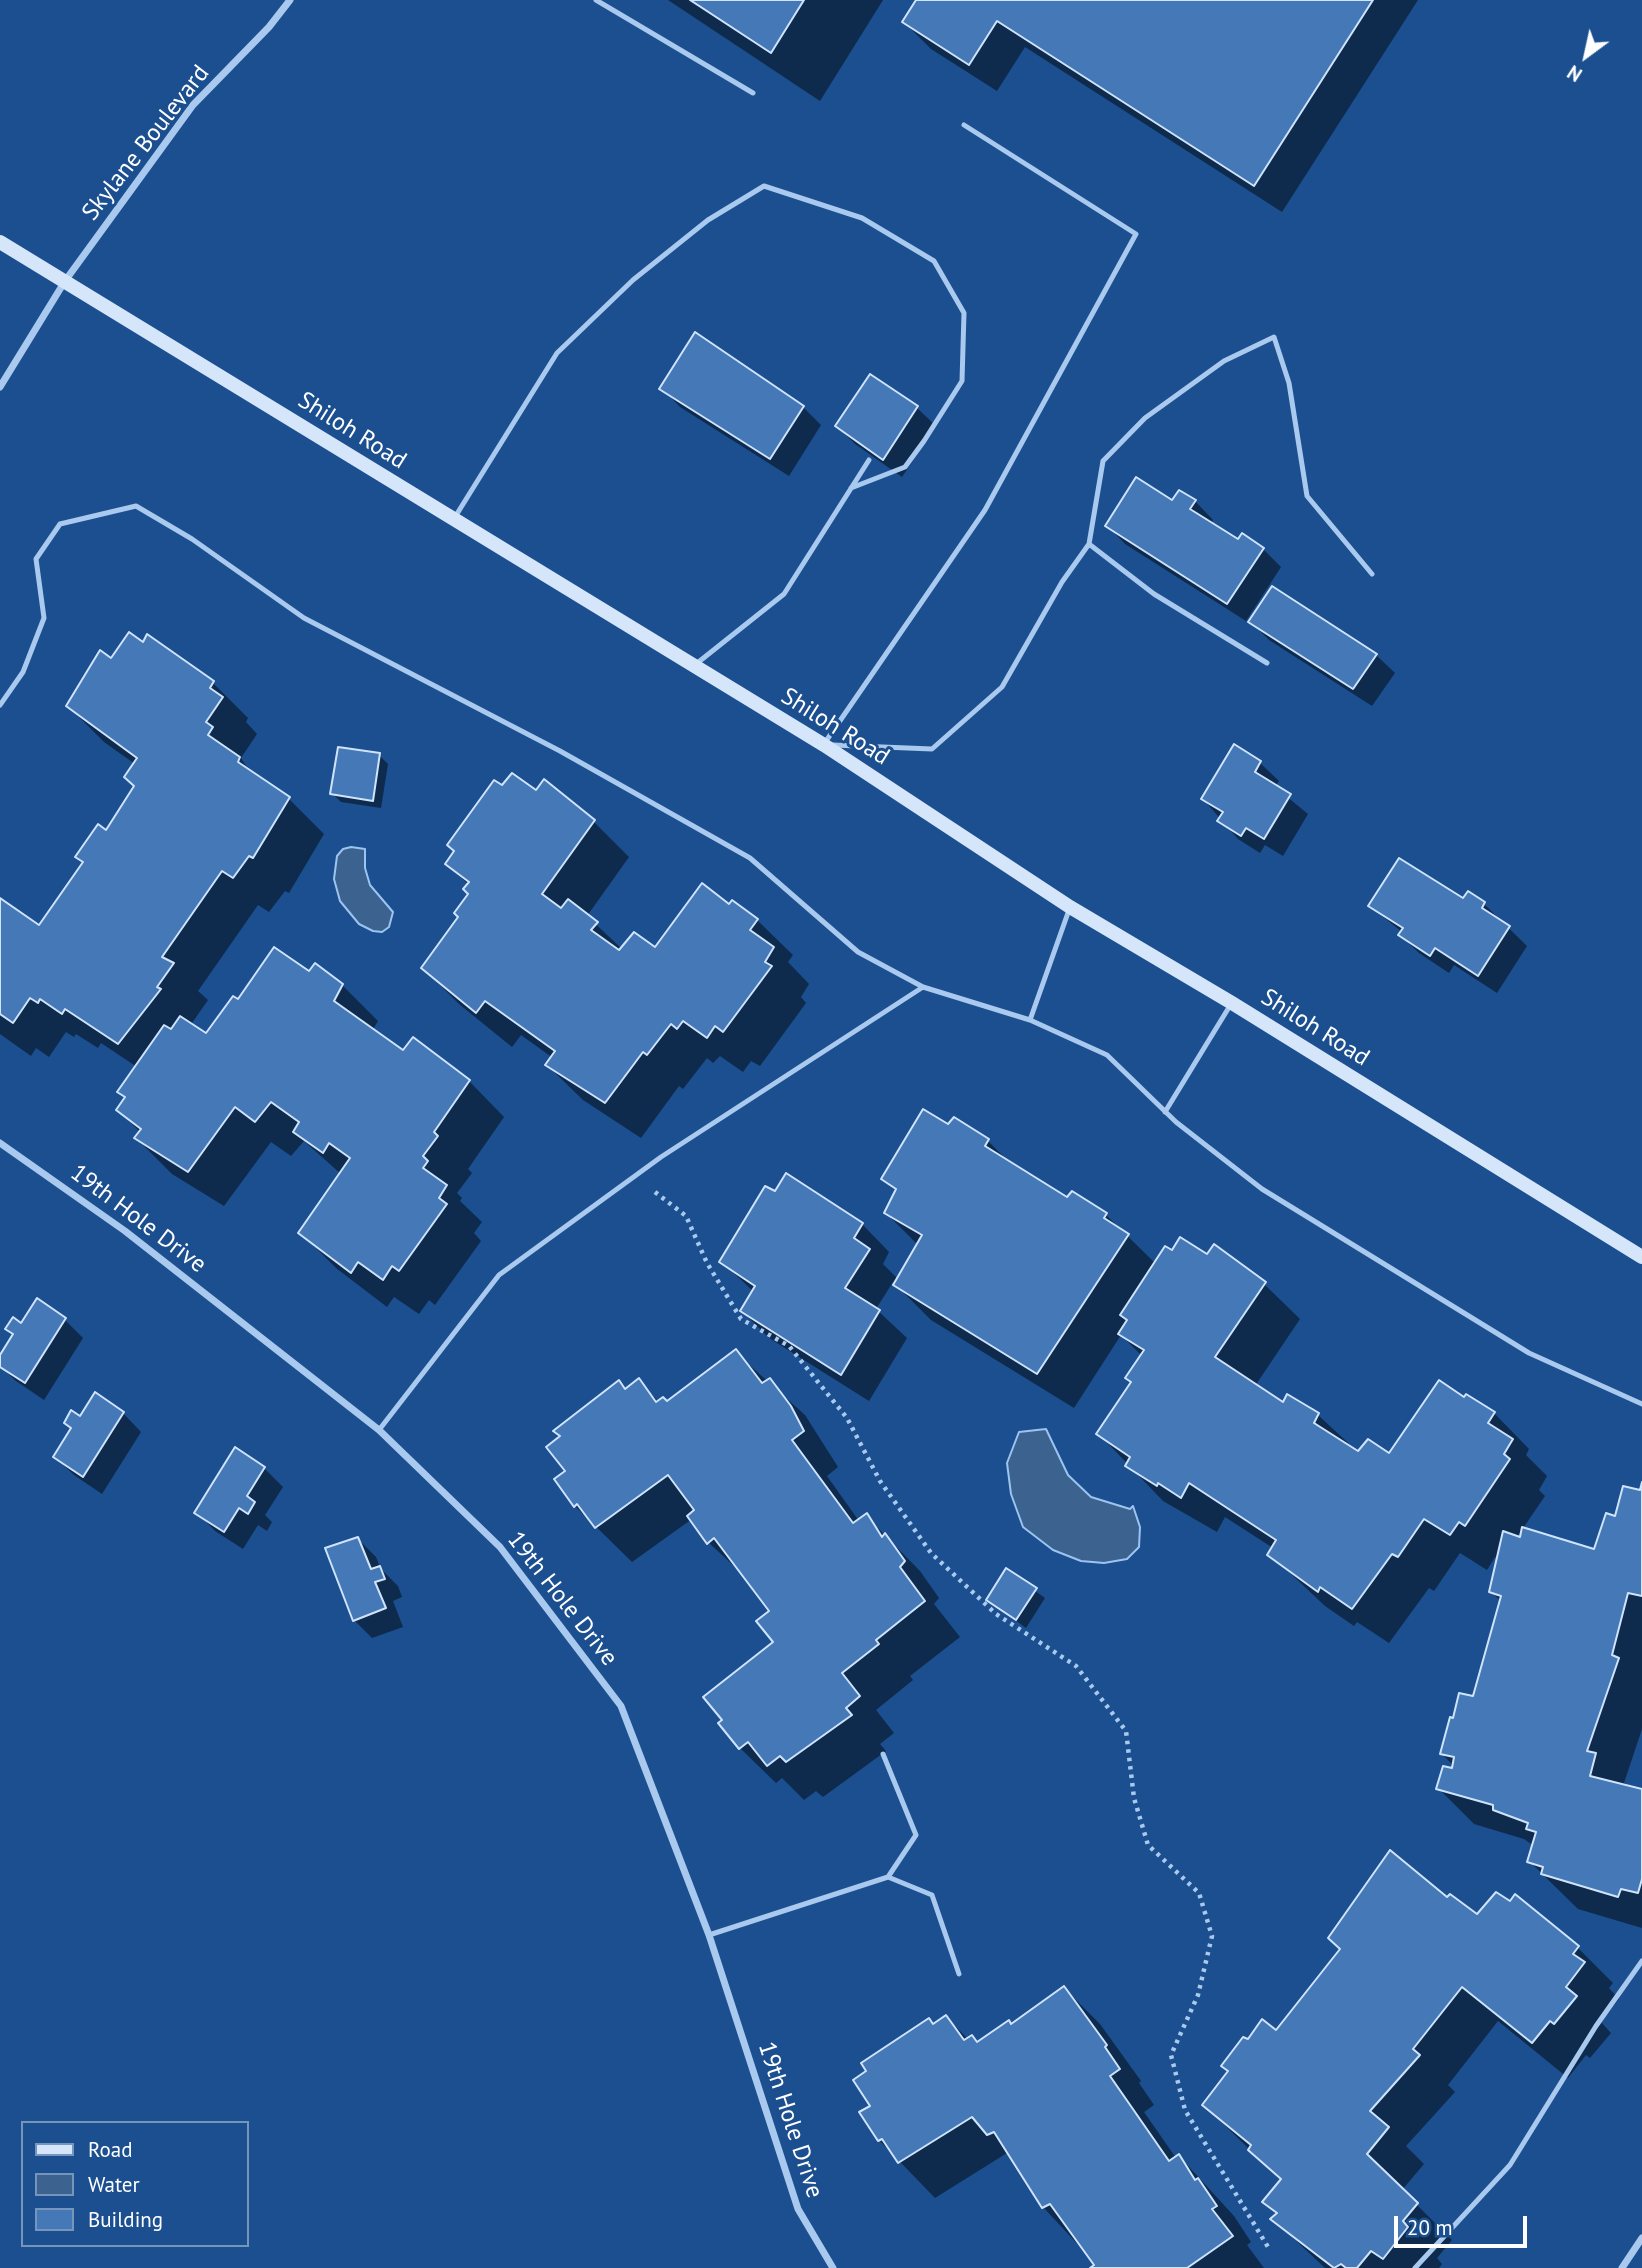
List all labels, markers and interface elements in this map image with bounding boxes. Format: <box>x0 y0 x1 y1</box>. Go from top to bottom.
north arrow <box>1551 21 1621 91</box>
street label: Skylane Boulevard <box>76 60 216 226</box>
text: N <box>1563 60 1586 87</box>
street label: Shiloh Road <box>292 386 412 476</box>
street label: Shiloh Road <box>775 682 895 772</box>
street label: Shiloh Road <box>1255 983 1375 1073</box>
street label: 19th Hole Drive <box>65 1159 211 1279</box>
street label: 19th Hole Drive <box>501 1526 623 1672</box>
street label: 19th Hole Drive <box>751 2038 829 2202</box>
legend <box>21 2121 248 2247</box>
text: Road <box>88 2136 132 2163</box>
text: Water <box>88 2171 140 2198</box>
scale bar <box>1397 2202 1530 2246</box>
text: Building <box>88 2206 163 2233</box>
text: 20 m <box>1407 2214 1453 2241</box>

